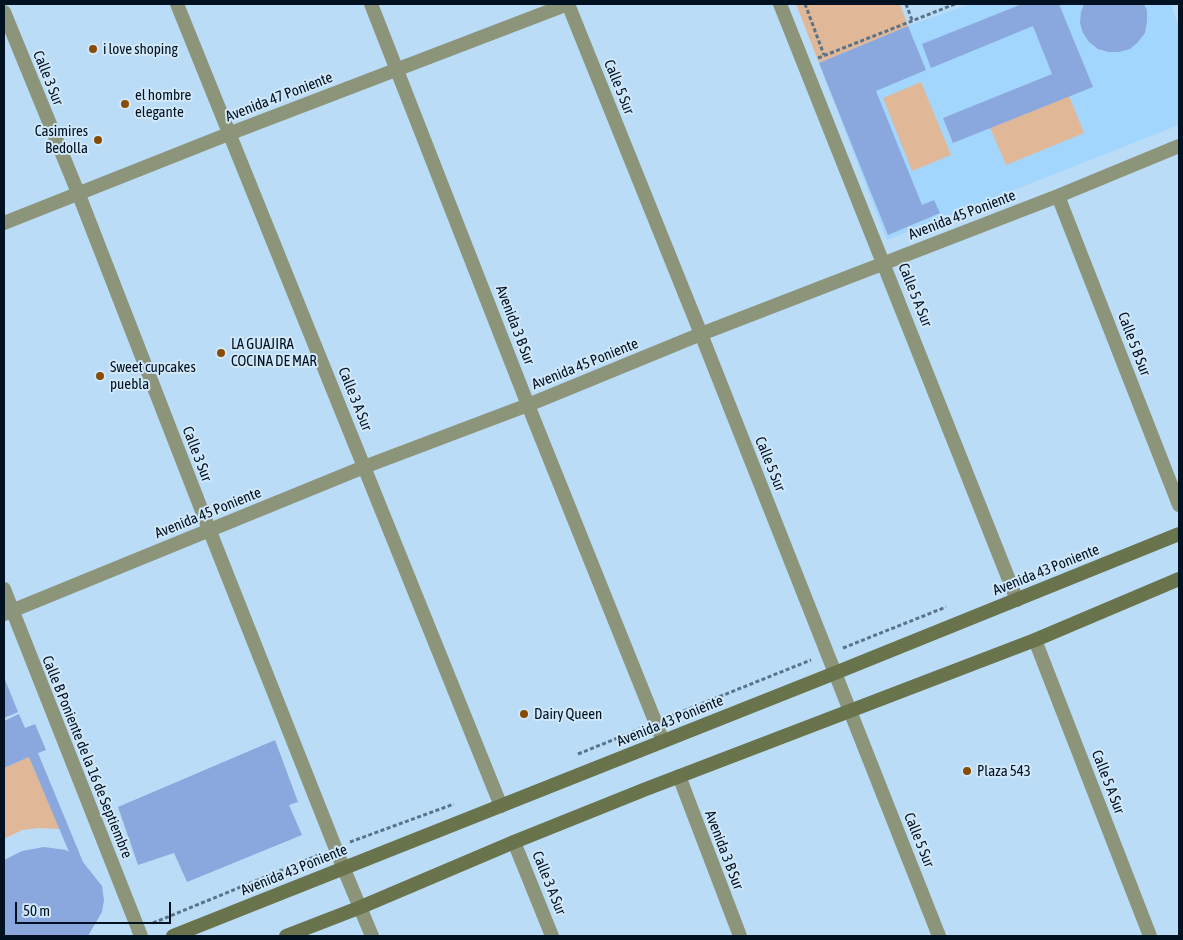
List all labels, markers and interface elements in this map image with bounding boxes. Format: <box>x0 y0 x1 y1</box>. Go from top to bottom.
place label: i love shoping <box>103 40 178 58</box>
marker: i love shoping <box>87 43 99 55</box>
street label: Calle 3 Sur <box>29 48 67 108</box>
street label: Calle 5 Sur <box>600 57 638 117</box>
street label: Avenida 47 Poniente <box>223 68 335 126</box>
place label: el hombre elegante <box>135 86 191 121</box>
marker: el hombre elegante <box>119 98 131 110</box>
place label: Casimires Bedolla <box>35 122 88 157</box>
marker: Casimires Bedolla <box>92 134 104 146</box>
street label: Avenida 45 Poniente <box>906 186 1018 244</box>
street label: Calle 5 A Sur <box>894 261 936 329</box>
street label: Avenida 3 B Sur <box>492 283 538 367</box>
street label: Calle 5 B Sur <box>1114 310 1154 378</box>
street label: Avenida 45 Poniente <box>529 334 641 394</box>
place label: LA GUAJIRA COCINA DE MAR <box>231 335 317 370</box>
marker: LA GUAJIRA COCINA DE MAR <box>215 347 227 359</box>
place label: Sweet cupcakes puebla <box>110 358 196 393</box>
street label: Calle 3 A Sur <box>334 365 376 433</box>
marker: Sweet cupcakes puebla <box>94 370 106 382</box>
street label: Calle 3 Sur <box>178 424 216 484</box>
street label: Calle 5 Sur <box>751 434 789 494</box>
street label: Avenida 45 Poniente <box>152 483 264 543</box>
street label: Avenida 43 Poniente <box>990 540 1102 600</box>
street label: Calle B Poniente de la 16 de Septiembre <box>38 653 136 861</box>
street label: Avenida 43 Poniente <box>614 691 726 751</box>
place label: Dairy Queen <box>534 705 602 723</box>
marker: Dairy Queen <box>518 708 530 720</box>
street label: Calle 5 A Sur <box>1088 748 1128 816</box>
place label: Plaza 543 <box>977 762 1031 780</box>
marker: Plaza 543 <box>961 765 973 777</box>
street label: Avenida 3 B Sur <box>701 808 747 892</box>
street label: Calle 5 Sur <box>900 810 938 870</box>
street label: Avenida 43 Poniente <box>238 840 350 900</box>
street label: Calle 3 A Sur <box>528 849 570 917</box>
scale bar <box>18 892 174 924</box>
text: 50 m <box>23 902 50 919</box>

